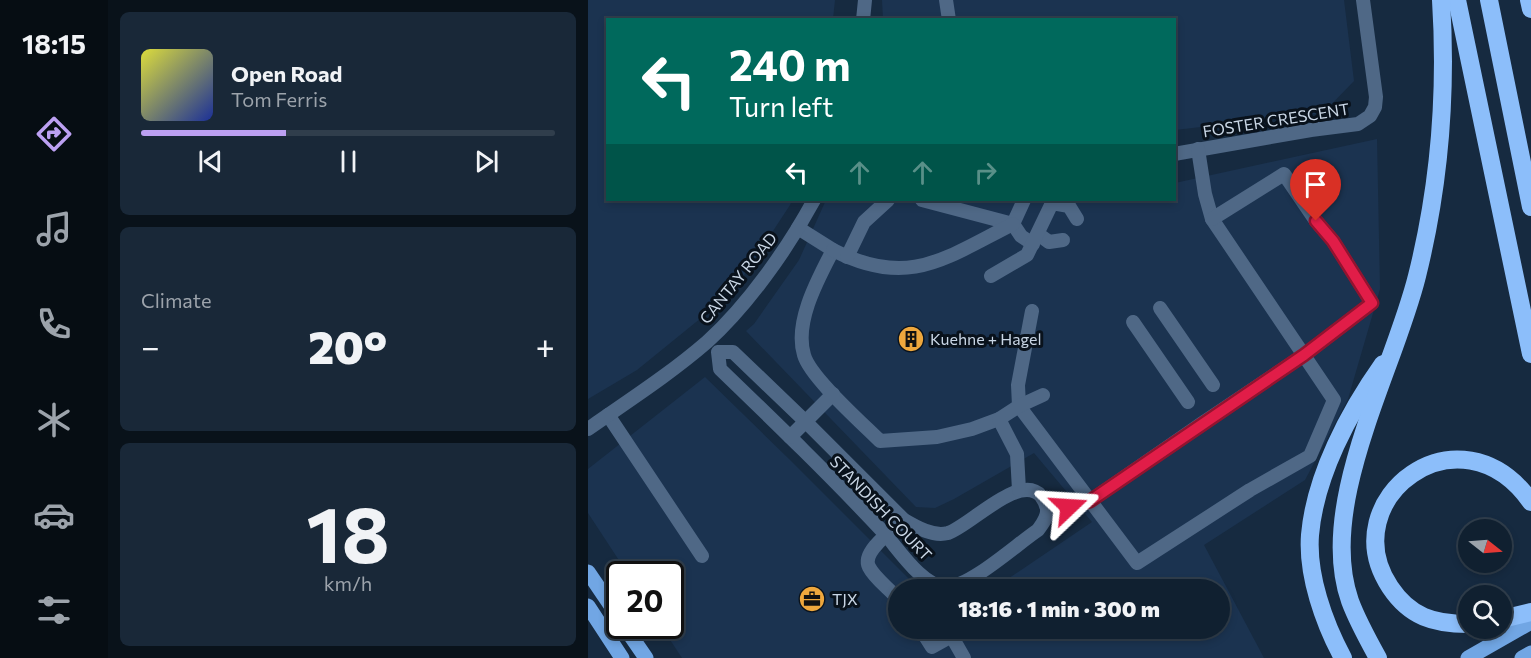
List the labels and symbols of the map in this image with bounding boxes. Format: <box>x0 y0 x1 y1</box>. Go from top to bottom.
street label: FOSTER CRESCENT <box>1201 99 1351 140</box>
pin <box>1290 159 1341 221</box>
street label: CANTAY ROAD <box>695 228 780 327</box>
building icon: Kuehne + Hagel <box>896 324 926 354</box>
place label: Kuehne + Hagel <box>930 329 1042 348</box>
street label: STANDISH COURT <box>827 451 936 564</box>
position arrow <box>1037 475 1101 539</box>
north arrow <box>1458 519 1512 573</box>
speed limit sign: 20 <box>606 561 684 639</box>
office icon: TJX <box>797 584 827 614</box>
place label: TJX <box>832 589 858 608</box>

